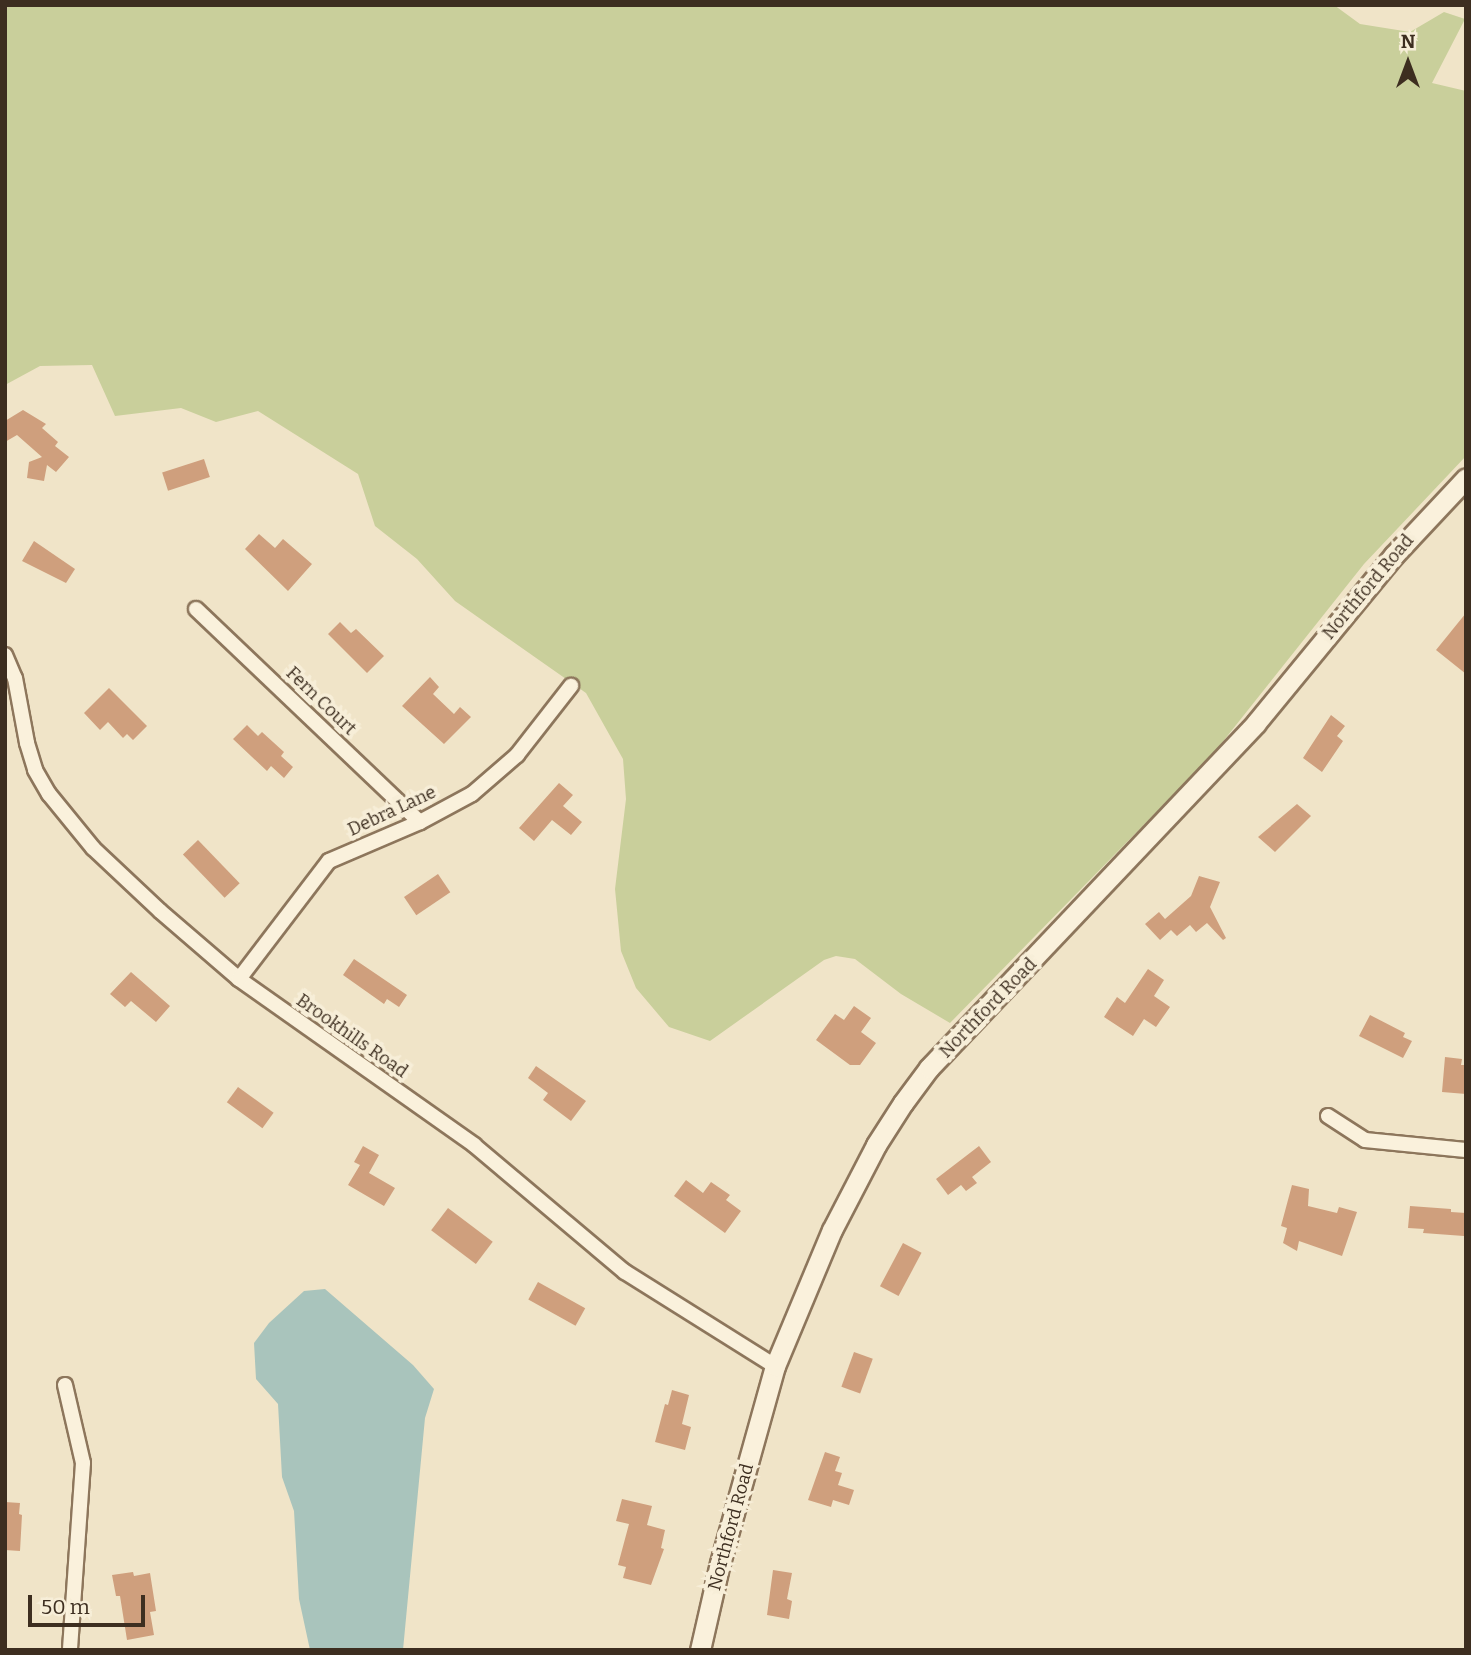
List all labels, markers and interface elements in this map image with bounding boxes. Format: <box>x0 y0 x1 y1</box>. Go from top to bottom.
north arrow <box>1373 28 1443 98</box>
text: N <box>1401 30 1415 53</box>
street label: Northford Road <box>1318 530 1418 644</box>
street label: Fern Court <box>282 662 360 740</box>
street label: Debra Lane <box>345 781 439 841</box>
street label: Northford Road <box>935 954 1041 1062</box>
street label: Brookhills Road <box>292 990 412 1082</box>
street label: Northford Road <box>704 1461 758 1593</box>
scale bar <box>32 1582 149 1626</box>
text: 50 m <box>41 1594 90 1620</box>

